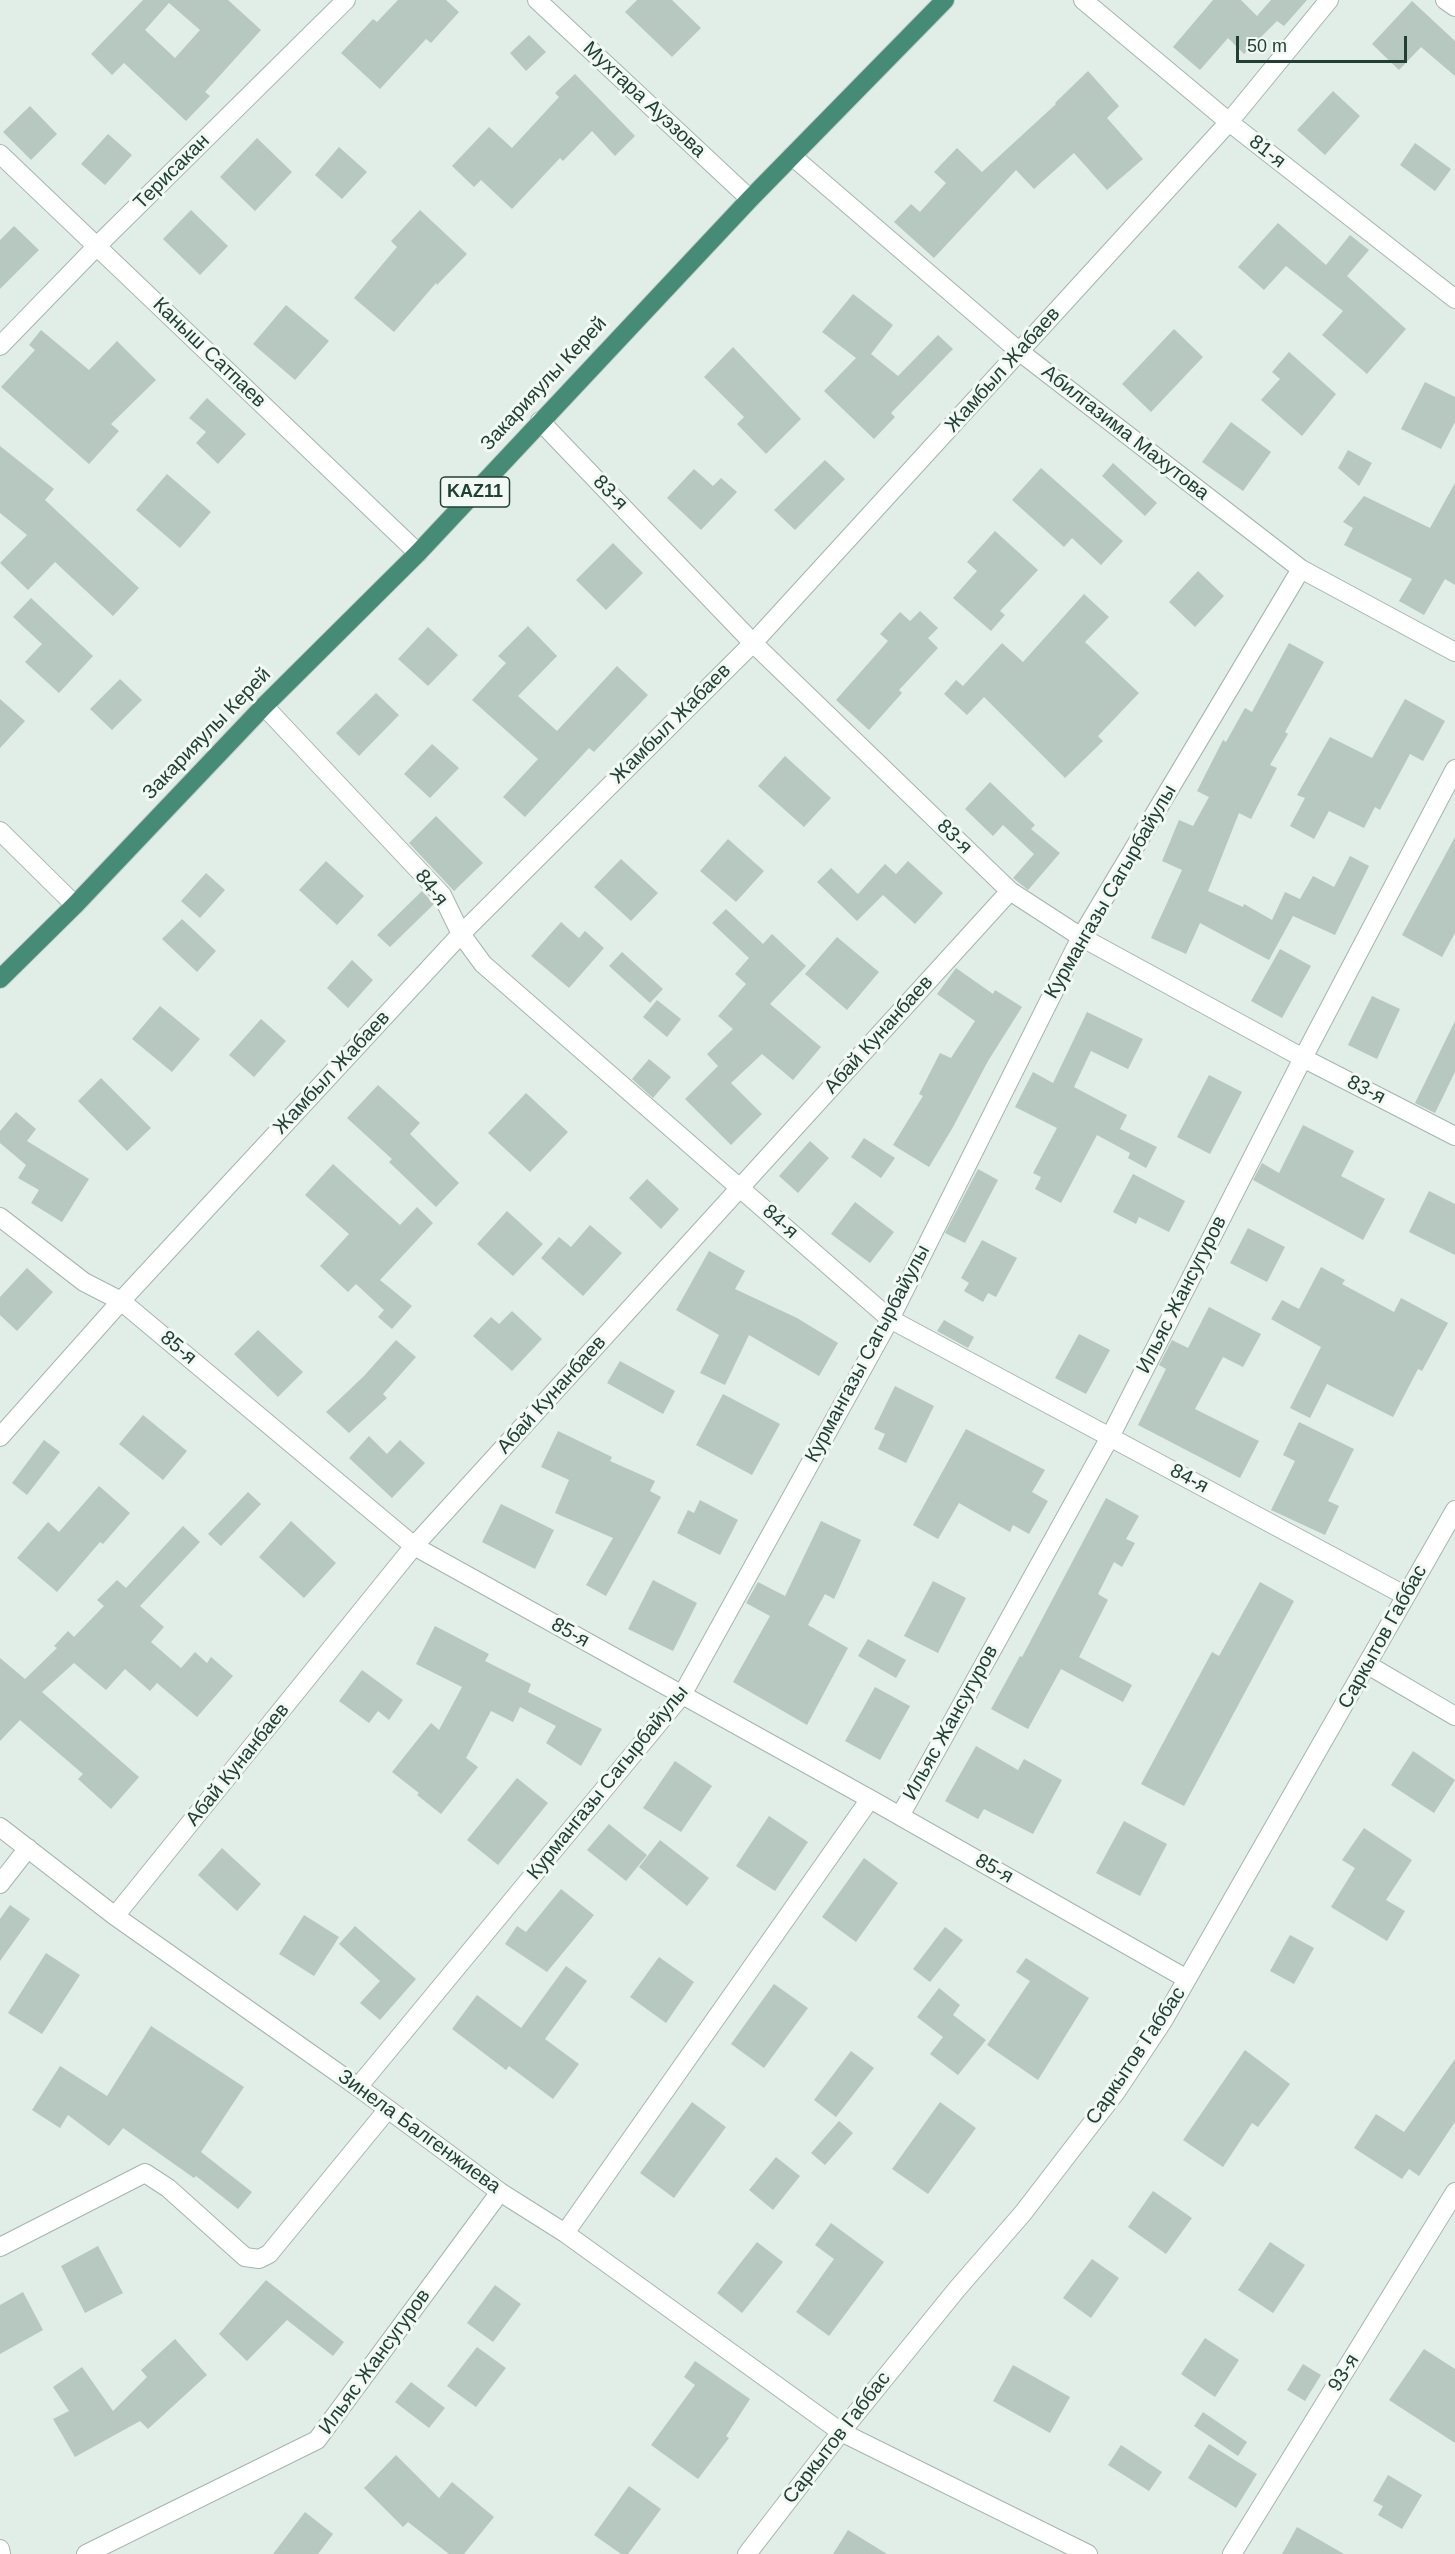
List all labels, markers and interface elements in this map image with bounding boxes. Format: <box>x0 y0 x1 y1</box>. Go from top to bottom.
scale bar <box>1239 24 1410 62</box>
text: 50 m <box>1247 36 1287 56</box>
street label: Мухтара Ауэзова <box>578 37 710 163</box>
street label: Терисакан <box>129 129 215 215</box>
street label: 81-я <box>1244 130 1290 174</box>
street label: Каныш Сатпаев <box>147 293 271 413</box>
street label: Жамбыл Жабаев <box>941 302 1065 438</box>
street label: Закарияулы Керей <box>476 312 612 456</box>
street label: Абилгазима Махутова <box>1037 360 1213 506</box>
street label: 83-я <box>588 470 632 516</box>
road number: KAZ11 <box>440 477 510 507</box>
street label: Жамбыл Жабаев <box>606 659 736 789</box>
street label: Закарияулы Керей <box>138 663 276 805</box>
street label: Курмангазы Сагырбайулы <box>1040 781 1182 1003</box>
street label: 83-я <box>931 815 977 859</box>
street label: 84-я <box>409 865 453 911</box>
street label: Абай Кунанбаев <box>820 971 938 1099</box>
street label: Жамбыл Жабаев <box>269 1006 395 1140</box>
street label: 83-я <box>1343 1070 1389 1110</box>
street label: 84-я <box>757 1200 803 1244</box>
street label: Ильяс Жансугуров <box>1132 1212 1232 1378</box>
street label: Курмангазы Сагырбайулы <box>800 1241 936 1467</box>
street label: 85-я <box>155 1326 201 1370</box>
street label: Абай Кунанбаев <box>493 1331 611 1459</box>
street label: 84-я <box>1166 1459 1212 1499</box>
street label: Саркытов Габбас <box>1334 1561 1432 1713</box>
street label: 85-я <box>547 1613 593 1653</box>
street label: Ильяс Жансугуров <box>898 1641 1004 1805</box>
street label: Курмангазы Сагырбайулы <box>522 1681 694 1885</box>
street label: Абай Кунанбаев <box>181 1699 295 1831</box>
street label: 85-я <box>971 1849 1017 1889</box>
street label: Саркытов Габбас <box>1081 1983 1191 2129</box>
street label: Зинела Балгенжиева <box>333 2065 505 2199</box>
street label: Ильяс Жансугуров <box>314 2285 436 2439</box>
street label: 93-я <box>1323 2350 1365 2396</box>
street label: Саркытов Габбас <box>778 2367 896 2509</box>

